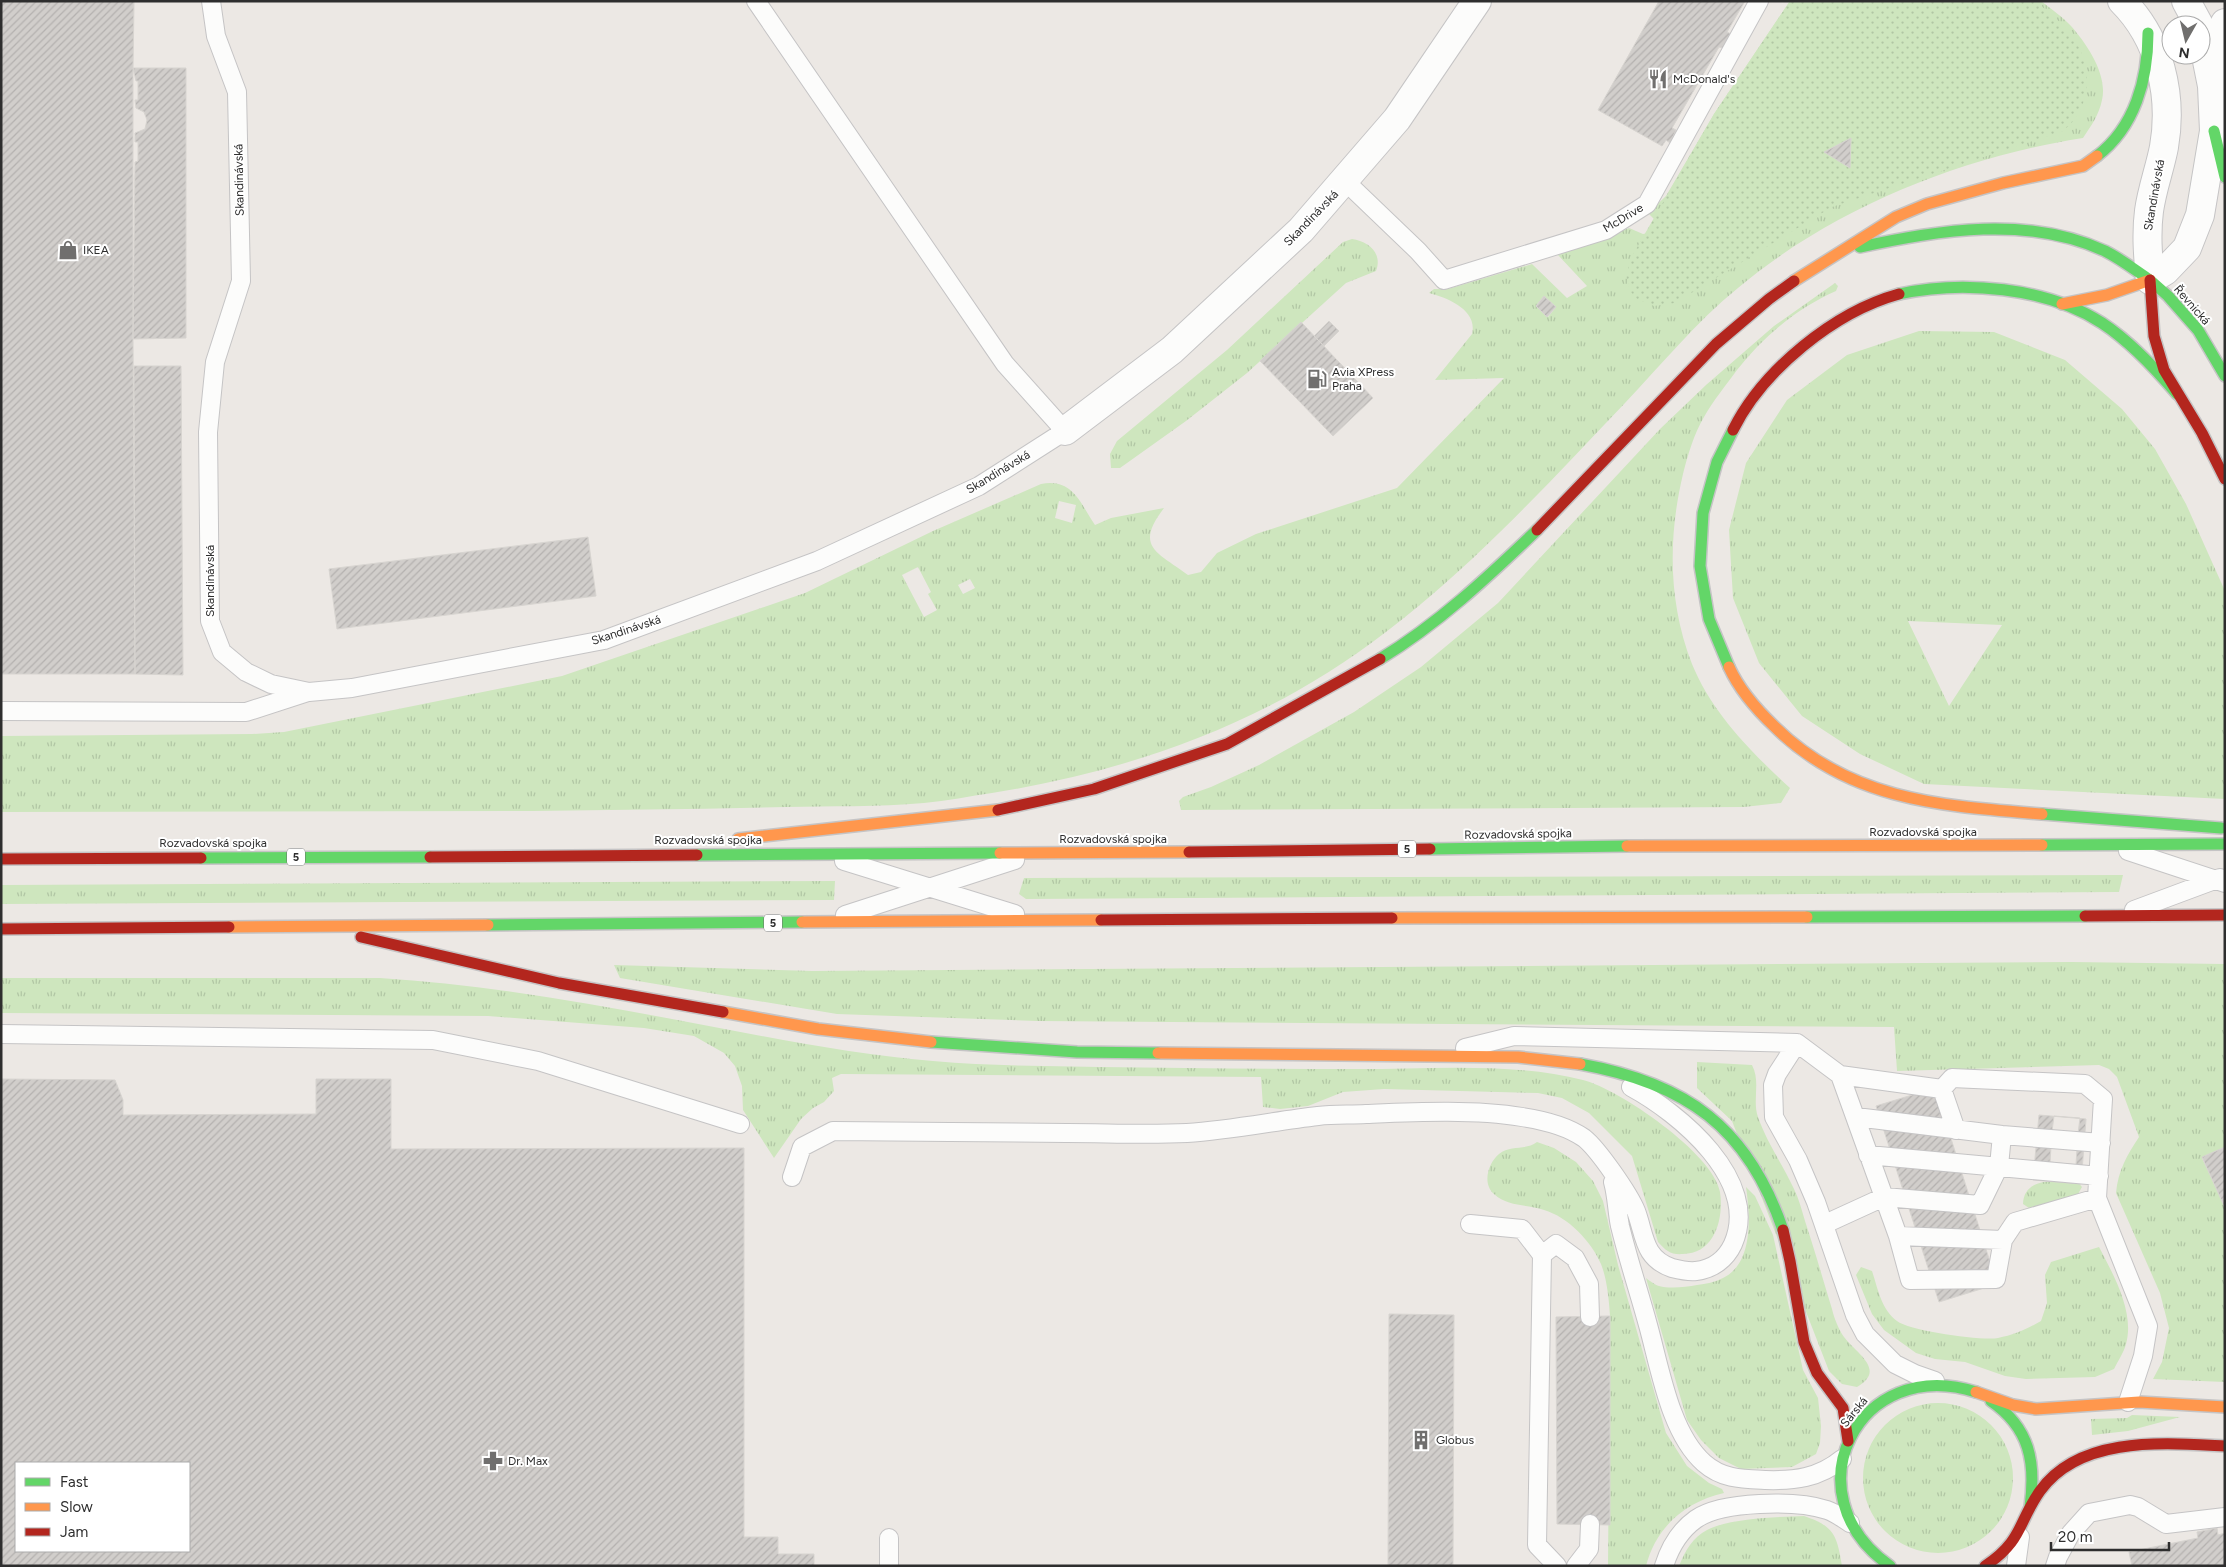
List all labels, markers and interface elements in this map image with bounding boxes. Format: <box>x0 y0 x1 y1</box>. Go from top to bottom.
north arrow <box>2161 15 2211 65</box>
text: N <box>2178 43 2191 62</box>
restaurant icon: McDonald's <box>1647 68 1669 90</box>
place label: McDonald's <box>1673 72 1736 86</box>
street label: Skandinávská <box>231 144 247 216</box>
street label: Skandinávská <box>2141 158 2167 232</box>
street label: Skandinávská <box>1281 187 1341 249</box>
street label: McDrive <box>1600 200 1646 235</box>
shop icon: IKEA <box>57 239 79 261</box>
place label: IKEA <box>83 243 109 257</box>
street label: Řevnická <box>2171 282 2213 328</box>
place label: Avia XPress Praha <box>1332 365 1395 393</box>
fuel station icon: Avia XPress Praha <box>1306 368 1328 390</box>
street label: Skandinávská <box>964 447 1032 497</box>
street label: Skandinávská <box>203 545 217 617</box>
street label: Skandinávská <box>590 612 662 648</box>
street label: Rozvadovská spojka <box>1869 825 1977 839</box>
street label: Rozvadovská spojka <box>1464 826 1572 842</box>
street label: Rozvadovská spojka <box>1059 832 1167 846</box>
street label: Rozvadovská spojka <box>654 833 762 847</box>
street label: Rozvadovská spojka <box>159 836 267 850</box>
road number: 5 <box>1398 841 1416 858</box>
road number: 5 <box>287 849 305 866</box>
road number: 5 <box>764 914 782 931</box>
street label: Sárská <box>1838 1394 1870 1430</box>
building icon: Globus <box>1410 1429 1432 1451</box>
place label: Globus <box>1436 1433 1474 1447</box>
pharmacy icon: Dr. Max <box>482 1450 504 1472</box>
place label: Dr. Max <box>508 1454 548 1468</box>
legend <box>15 1462 190 1552</box>
text: Fast <box>60 1473 89 1491</box>
text: Slow <box>60 1498 93 1516</box>
scale bar <box>2051 1520 2168 1552</box>
text: Jam <box>60 1523 88 1541</box>
text: 20 m <box>2058 1528 2092 1546</box>

